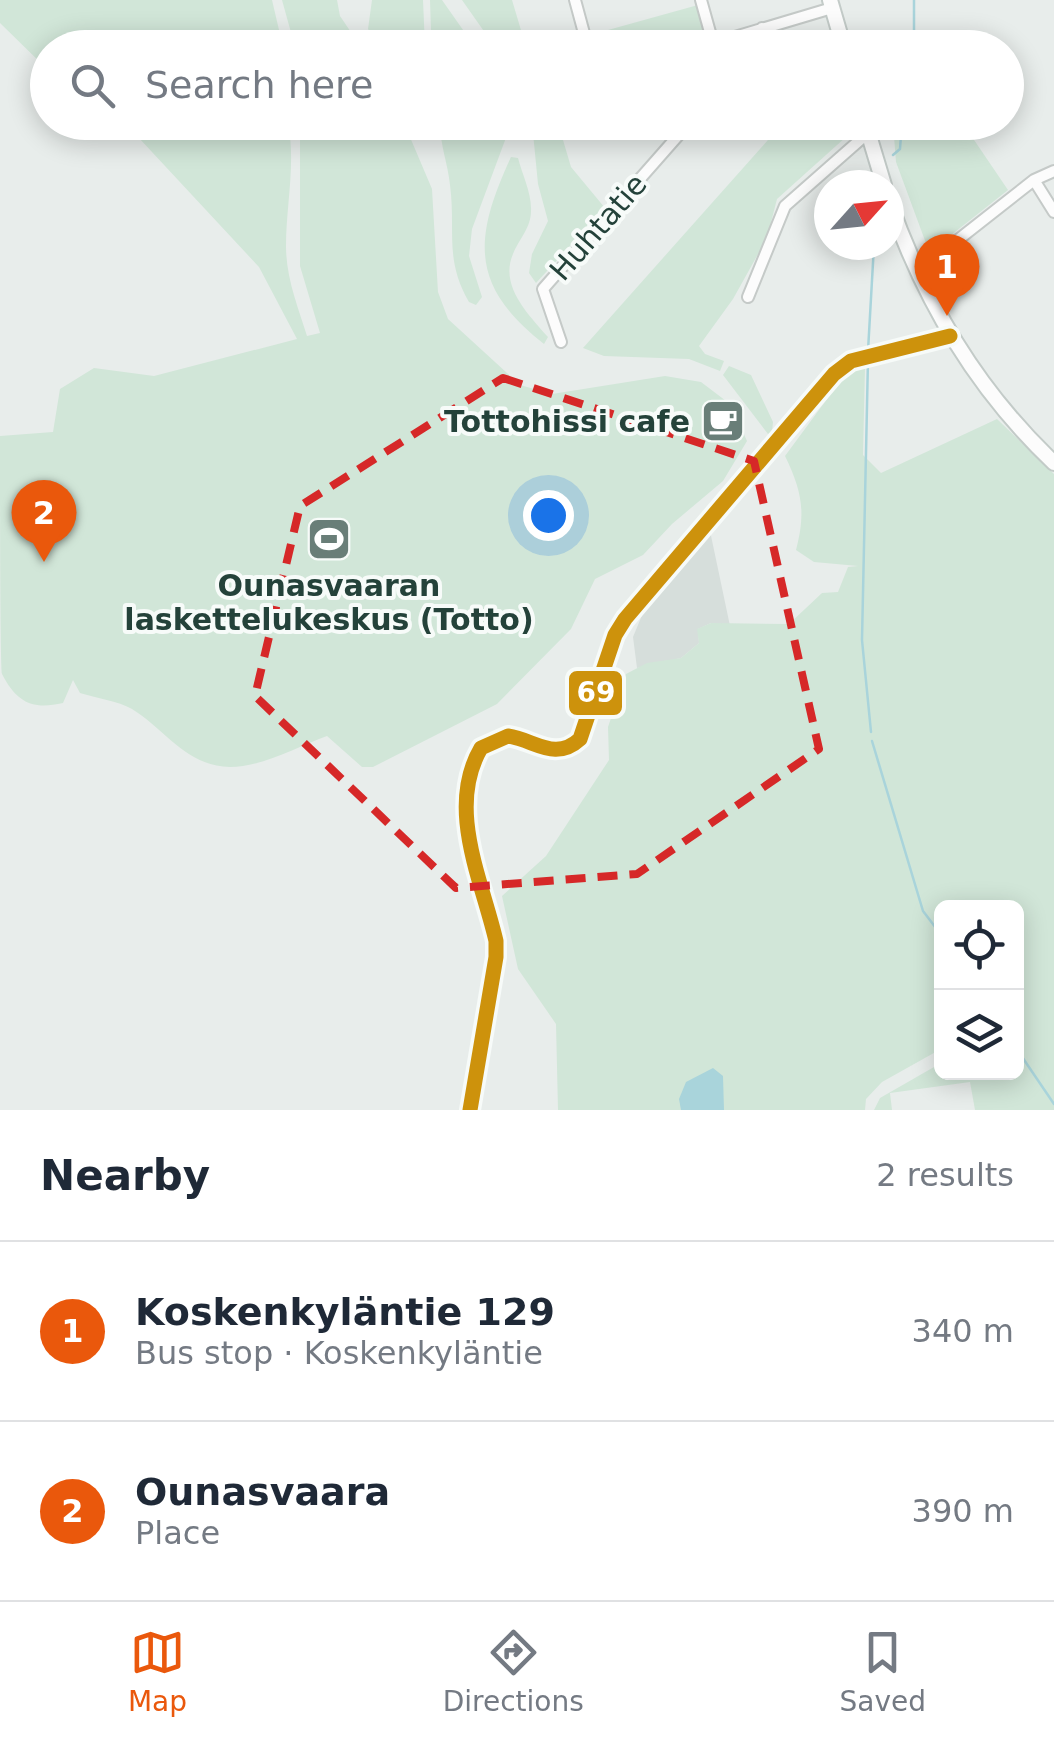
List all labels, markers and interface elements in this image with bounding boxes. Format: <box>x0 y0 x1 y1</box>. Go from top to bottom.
search box <box>30 30 1024 140</box>
icon: search <box>65 58 120 113</box>
text: Search here <box>145 63 373 107</box>
street label: Huhtatie <box>542 167 654 287</box>
north arrow <box>814 170 904 260</box>
pin: 1 <box>914 234 980 316</box>
cafe icon: Tottohissi cafe <box>700 398 746 444</box>
place label: Tottohissi cafe <box>444 404 690 439</box>
pin: 2 <box>12 480 76 562</box>
your location <box>523 490 574 541</box>
sports icon: Ounasvaaran laskettelukeskus (Totto) <box>306 516 352 562</box>
place label: Ounasvaaran laskettelukeskus (Totto) <box>124 568 534 637</box>
line badge: 69 <box>567 669 624 717</box>
text: 69 <box>577 676 615 709</box>
map controls <box>934 900 1024 1080</box>
button: locate <box>934 900 1024 990</box>
button: layers <box>934 990 1024 1080</box>
text: Nearby <box>40 1151 210 1200</box>
text: 2 results <box>876 1156 1014 1194</box>
text: Koskenkyläntie 129 <box>135 1290 555 1334</box>
text: 1 <box>61 1312 84 1350</box>
text: 340 m <box>912 1312 1014 1350</box>
text: Bus stop · Koskenkyläntie <box>135 1334 543 1372</box>
text: Ounasvaara <box>135 1470 390 1514</box>
text: 2 <box>61 1492 84 1530</box>
text: 390 m <box>912 1492 1014 1530</box>
text: Place <box>135 1514 220 1552</box>
tab: Map <box>128 1625 187 1718</box>
tab: Directions <box>443 1625 584 1718</box>
tab: Saved <box>840 1625 926 1718</box>

